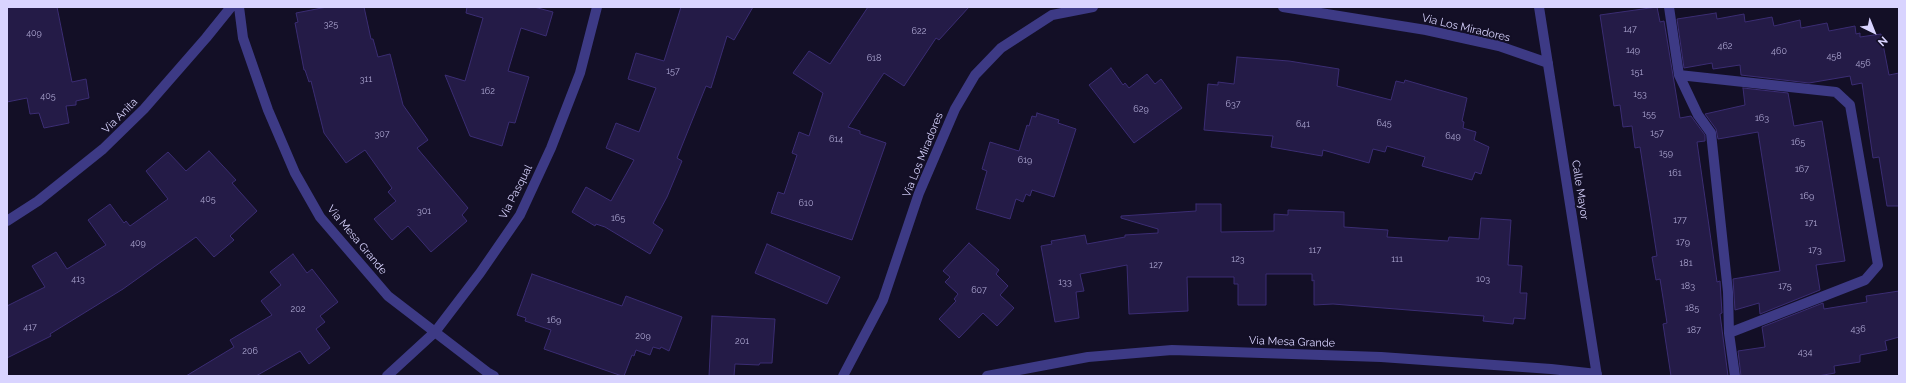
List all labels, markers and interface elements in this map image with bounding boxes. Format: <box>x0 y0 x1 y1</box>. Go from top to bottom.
street label: Via Los Miradores <box>1421 11 1511 45</box>
north arrow <box>1854 12 1894 52</box>
house number: 325 <box>324 19 338 29</box>
house number: 147 <box>1623 24 1637 34</box>
house number: 622 <box>912 26 926 36</box>
house number: 409 <box>26 28 42 38</box>
text: N <box>1875 34 1890 49</box>
house number: 462 <box>1717 41 1733 51</box>
house number: 149 <box>1626 45 1640 55</box>
house number: 460 <box>1771 46 1787 56</box>
house number: 458 <box>1826 51 1842 61</box>
house number: 618 <box>867 53 881 63</box>
house number: 456 <box>1855 58 1871 68</box>
house number: 157 <box>666 66 680 76</box>
house number: 151 <box>1631 67 1643 77</box>
house number: 311 <box>360 74 372 84</box>
house number: 162 <box>481 86 495 96</box>
house number: 153 <box>1633 89 1647 99</box>
house number: 405 <box>40 91 56 101</box>
street label: Via Anita <box>100 96 140 136</box>
house number: 637 <box>1225 99 1241 109</box>
house number: 629 <box>1133 104 1149 114</box>
house number: 155 <box>1642 109 1656 119</box>
street label: Via Los Miradores <box>900 111 946 199</box>
house number: 163 <box>1755 113 1769 123</box>
house number: 645 <box>1376 118 1392 128</box>
house number: 641 <box>1296 119 1310 129</box>
house number: 157 <box>1650 128 1664 138</box>
house number: 307 <box>374 129 390 139</box>
house number: 649 <box>1445 131 1461 141</box>
house number: 614 <box>829 134 843 144</box>
house number: 165 <box>1791 137 1805 147</box>
house number: 159 <box>1659 148 1673 158</box>
house number: 619 <box>1018 155 1032 165</box>
street label: Calle Mayor <box>1569 159 1591 221</box>
street label: Via Pasqual <box>497 163 535 221</box>
house number: 167 <box>1795 164 1809 174</box>
house number: 161 <box>1668 168 1682 178</box>
house number: 169 <box>1800 191 1814 201</box>
house number: 405 <box>200 194 216 204</box>
house number: 610 <box>799 198 813 208</box>
street label: Via Mesa Grande <box>324 203 390 277</box>
house number: 301 <box>417 206 431 216</box>
house number: 165 <box>611 213 625 223</box>
house number: 177 <box>1673 215 1687 225</box>
house number: 171 <box>1805 218 1817 228</box>
house number: 179 <box>1676 237 1690 247</box>
house number: 409 <box>130 238 146 248</box>
house number: 117 <box>1309 245 1321 255</box>
house number: 173 <box>1808 245 1822 255</box>
house number: 123 <box>1231 254 1245 264</box>
house number: 111 <box>1391 254 1403 264</box>
house number: 181 <box>1679 258 1693 268</box>
house number: 127 <box>1149 260 1163 270</box>
house number: 413 <box>71 274 85 284</box>
house number: 103 <box>1476 274 1490 284</box>
house number: 133 <box>1058 277 1072 287</box>
house number: 183 <box>1681 281 1695 291</box>
house number: 175 <box>1778 281 1792 291</box>
house number: 607 <box>971 285 987 295</box>
house number: 185 <box>1685 303 1699 313</box>
house number: 202 <box>291 304 305 314</box>
house number: 169 <box>547 315 561 325</box>
house number: 417 <box>23 322 37 332</box>
house number: 436 <box>1850 324 1866 334</box>
house number: 187 <box>1687 325 1701 335</box>
house number: 209 <box>635 331 651 341</box>
street label: Via Mesa Grande <box>1249 334 1335 350</box>
house number: 201 <box>735 336 749 346</box>
house number: 206 <box>242 346 258 356</box>
house number: 434 <box>1798 347 1812 357</box>

